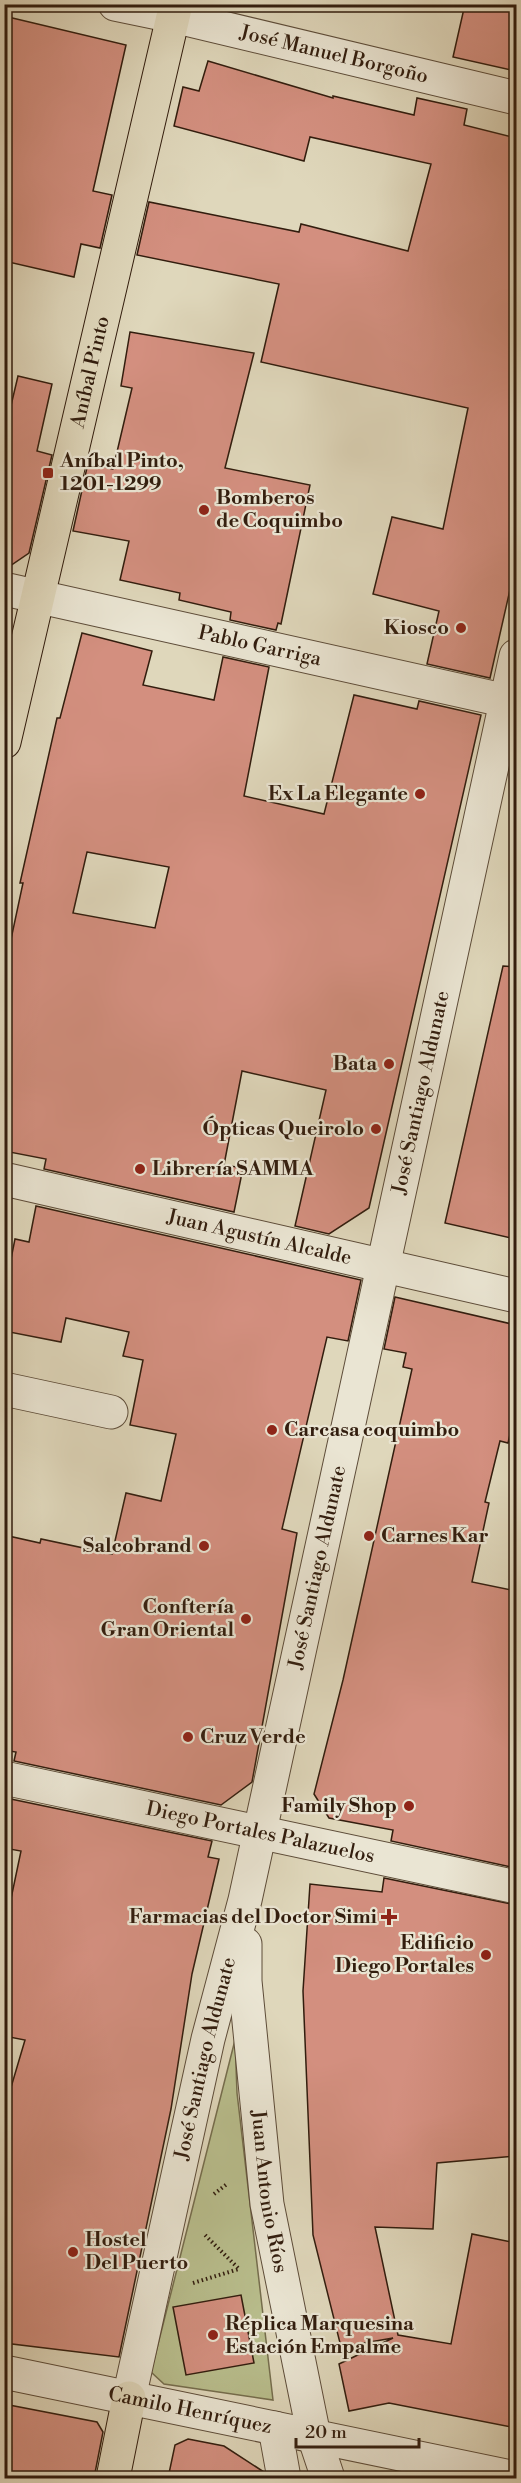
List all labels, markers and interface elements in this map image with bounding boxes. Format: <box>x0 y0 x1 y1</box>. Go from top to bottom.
street label: José Manuel Borgoño <box>237 20 431 89</box>
street label: Aníbal Pinto <box>65 313 115 431</box>
place label: Aníbal Pinto, 1201-1299 <box>59 449 184 497</box>
marker: Aníbal Pinto, 1201-1299 <box>41 466 55 480</box>
place label: Bomberos de Coquimbo <box>216 486 343 534</box>
marker: Bomberos de Coquimbo <box>197 503 211 517</box>
place label: Kiosco <box>384 616 449 641</box>
street label: Pablo Garriga <box>196 620 325 672</box>
marker: Kiosco <box>454 621 468 635</box>
place label: Ex La Elegante <box>268 782 408 807</box>
marker: Ex La Elegante <box>413 787 427 801</box>
street label: José Santiago Aldunate <box>386 988 455 1197</box>
place label: Bata <box>333 1052 377 1077</box>
marker: Bata <box>382 1057 396 1071</box>
place label: Ópticas Queirolo <box>203 1115 364 1142</box>
marker: Ópticas Queirolo <box>369 1122 383 1136</box>
place label: Librería SAMMA <box>152 1157 314 1182</box>
marker: Librería SAMMA <box>133 1162 147 1176</box>
street label: Juan Agustín Alcalde <box>164 1204 354 1271</box>
place label: Carcasa coquimbo <box>284 1418 459 1443</box>
marker: Carcasa coquimbo <box>265 1423 279 1437</box>
street label: José Santiago Aldunate <box>283 1463 352 1672</box>
place label: Carnes Kar <box>381 1524 489 1549</box>
marker: Carnes Kar <box>362 1529 376 1543</box>
place label: Salcobrand <box>83 1534 192 1559</box>
marker: Salcobrand <box>197 1539 211 1553</box>
place label: Conftería Gran Oriental <box>101 1595 234 1643</box>
marker: Conftería Gran Oriental <box>239 1612 253 1626</box>
place label: Cruz Verde <box>200 1725 306 1750</box>
marker: Cruz Verde <box>181 1730 195 1744</box>
place label: Family Shop <box>281 1794 397 1819</box>
street label: Diego Portales Palazuelos <box>144 1796 377 1869</box>
marker: Family Shop <box>402 1799 416 1813</box>
place label: Farmacias del Doctor Simi <box>129 1905 378 1930</box>
marker: Farmacias del Doctor Simi <box>382 1910 396 1924</box>
place label: Edificio Diego Portales <box>335 1931 474 1979</box>
marker: Edificio Diego Portales <box>479 1948 493 1962</box>
street label: José Santiago Aldunate <box>169 1954 242 2163</box>
street label: Juan Antonio Ríos <box>245 2108 293 2275</box>
place label: Hostel Del Puerto <box>85 2228 188 2276</box>
marker: Hostel Del Puerto <box>66 2245 80 2259</box>
place label: Réplica Marquesina Estación Empalme <box>225 2312 414 2360</box>
marker: Réplica Marquesina Estación Empalme <box>206 2328 220 2342</box>
street label: Camilo Henríquez <box>106 2381 274 2440</box>
scale bar <box>296 2411 419 2449</box>
text: 20 m <box>305 2421 347 2444</box>

